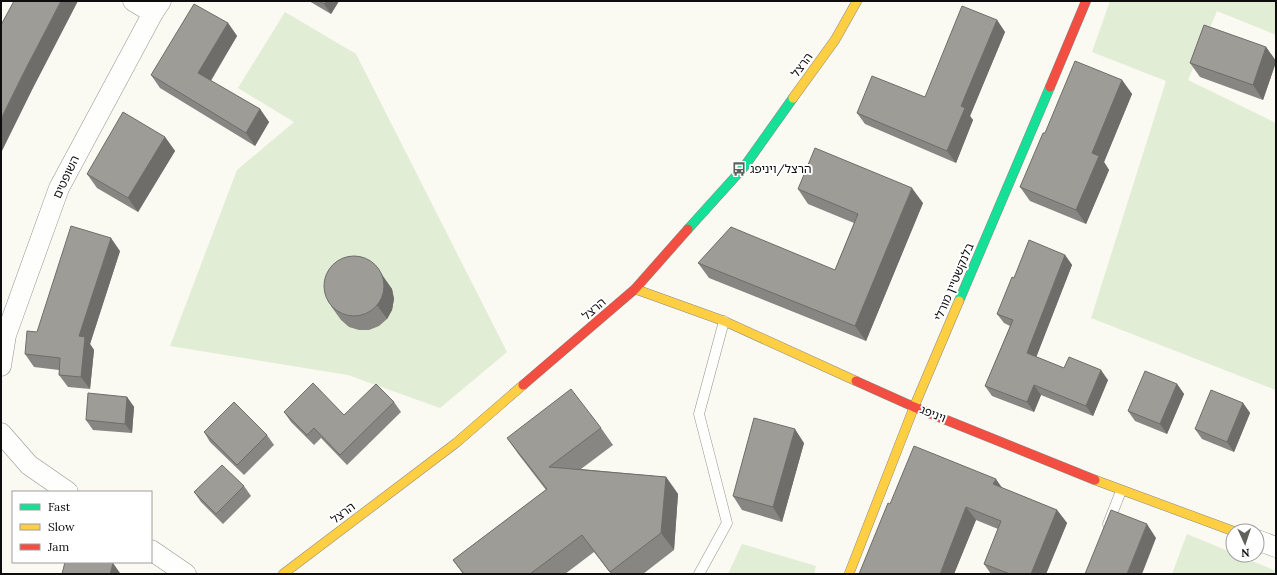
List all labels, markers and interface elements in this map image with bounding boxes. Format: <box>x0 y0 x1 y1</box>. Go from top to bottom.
street label: הרצל <box>788 49 816 80</box>
street label: השופטים <box>49 153 82 201</box>
bus stop icon: הרצל/ויניפג <box>731 161 747 177</box>
place label: הרצל/ויניפג <box>750 161 812 177</box>
street label: בלנקשטיין מורלי <box>930 240 977 323</box>
street label: הרצל <box>579 294 609 323</box>
street label: ויניפג <box>918 402 948 425</box>
legend <box>12 491 152 563</box>
text: Fast <box>48 499 71 514</box>
street label: הרצל <box>328 499 358 527</box>
text: Slow <box>48 519 75 534</box>
north arrow <box>1225 523 1265 563</box>
text: Jam <box>47 539 69 554</box>
text: N <box>1240 546 1250 560</box>

